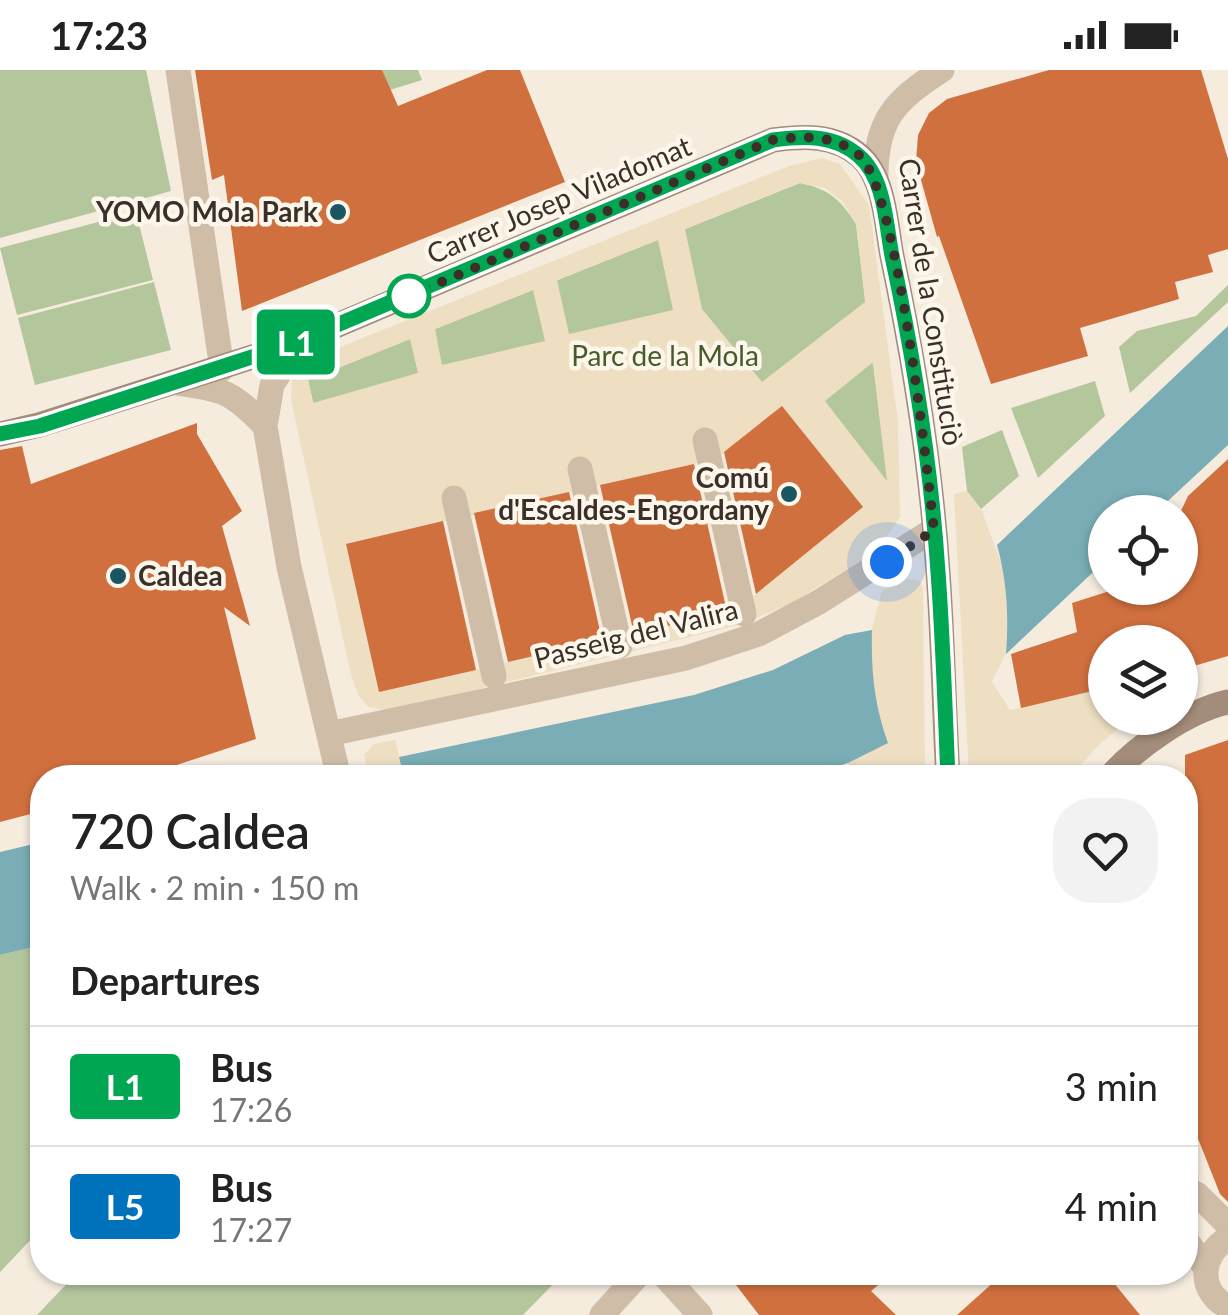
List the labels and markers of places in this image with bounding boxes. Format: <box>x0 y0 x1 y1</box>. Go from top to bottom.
place label: YOMO Mola Park <box>95 194 318 228</box>
marker: YOMO Mola Park <box>327 201 349 223</box>
unlabelled marker <box>388 275 430 317</box>
place label: Comú d'Escaldes-Engordany <box>498 460 769 526</box>
marker: Comú d'Escaldes-Engordany <box>778 483 800 505</box>
place label: Caldea <box>138 558 223 592</box>
marker: Caldea <box>107 565 129 587</box>

